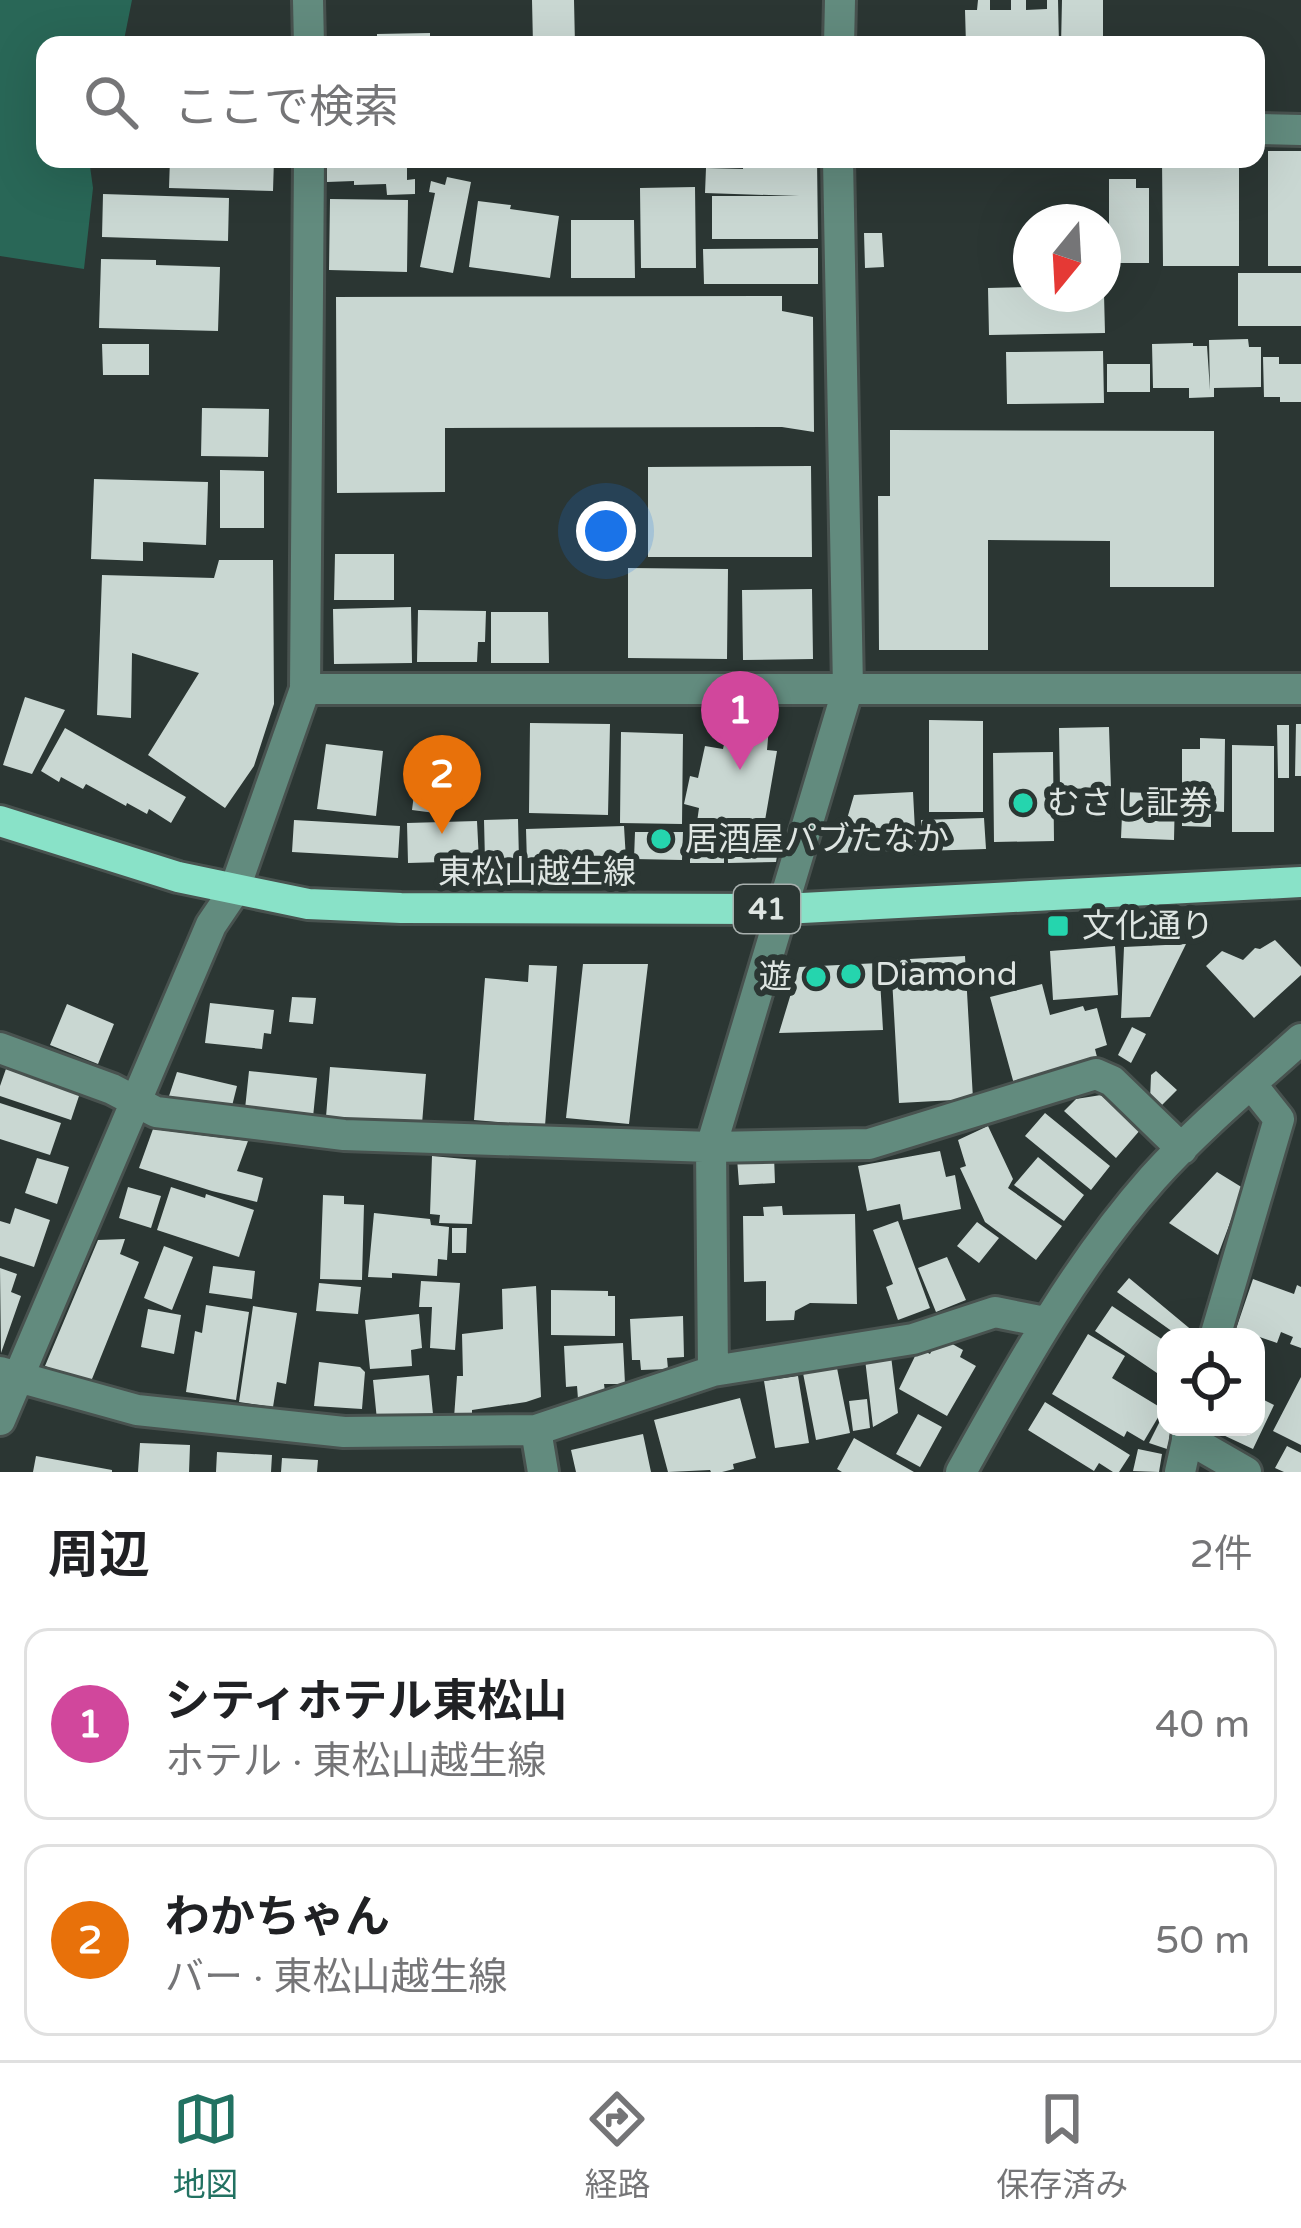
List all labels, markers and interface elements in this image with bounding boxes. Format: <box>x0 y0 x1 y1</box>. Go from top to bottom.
search box <box>36 36 1265 168</box>
icon: search <box>78 69 144 135</box>
text: ここで検索 <box>174 81 399 135</box>
north arrow <box>1013 204 1121 312</box>
your location <box>576 501 636 561</box>
pin: 1 <box>701 671 779 770</box>
pin: 2 <box>403 735 481 834</box>
place label: むさし証券 <box>1047 784 1212 823</box>
marker: むさし証券 <box>1010 790 1036 816</box>
place label: 居酒屋パブたなか <box>685 820 949 859</box>
marker: 居酒屋パブたなか <box>648 826 674 852</box>
street label: 東松山越生線 <box>438 853 636 892</box>
road number: 41 <box>734 885 800 933</box>
place label: 文化通り <box>1082 907 1214 946</box>
marker: 文化通り <box>1045 913 1071 939</box>
place label: Diamond <box>875 955 1018 994</box>
place label: 遊 <box>759 958 792 997</box>
marker: Diamond <box>838 961 864 987</box>
marker: 遊 <box>803 964 829 990</box>
map controls <box>1157 1328 1265 1436</box>
button: locate <box>1157 1328 1265 1436</box>
text: 周辺 <box>48 1525 150 1587</box>
text: 2件 <box>1190 1531 1253 1578</box>
text: シティホテル東松山 <box>165 1675 567 1729</box>
text: 1 <box>78 1701 102 1748</box>
text: 40 m <box>1155 1701 1250 1748</box>
text: ホテル · 東松山越生線 <box>165 1738 546 1785</box>
text: わかちゃん <box>165 1891 390 1945</box>
text: 2 <box>78 1917 102 1964</box>
text: 50 m <box>1155 1917 1250 1964</box>
text: バー · 東松山越生線 <box>165 1954 507 2001</box>
tab: 地図 <box>173 2086 239 2206</box>
tab: 経路 <box>584 2086 650 2206</box>
tab: 保存済み <box>996 2086 1128 2206</box>

